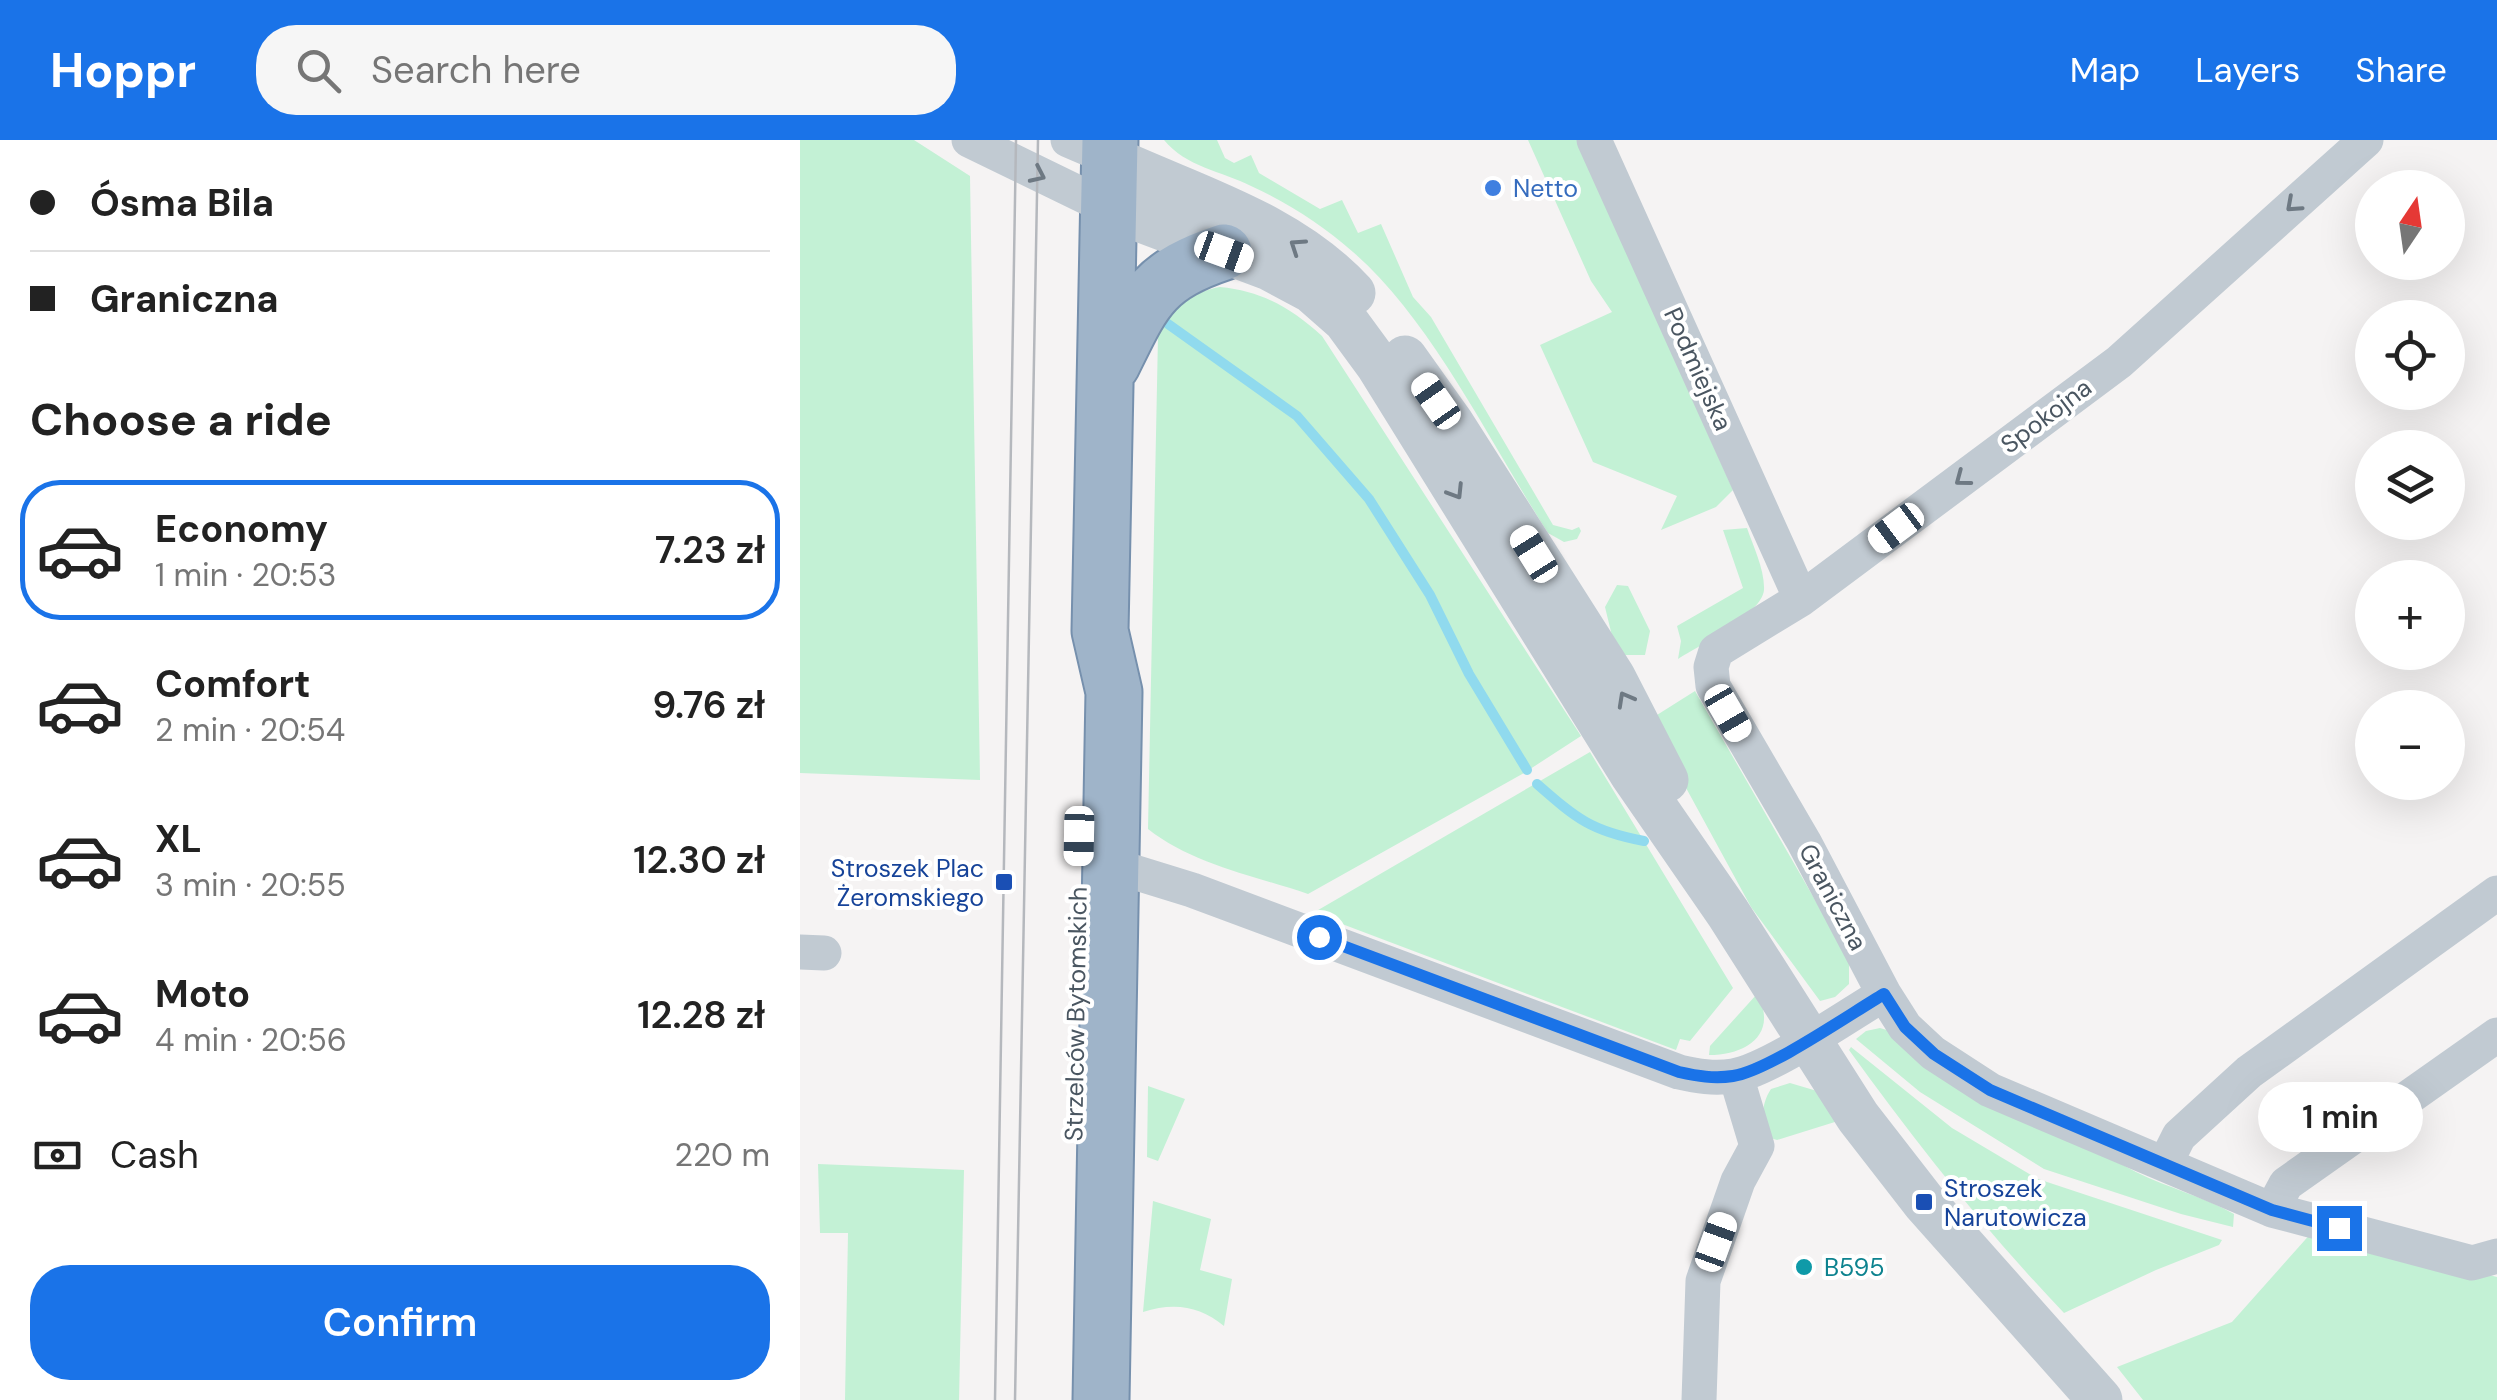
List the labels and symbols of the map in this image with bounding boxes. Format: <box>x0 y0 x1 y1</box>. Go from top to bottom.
one-way arrow <box>1028 163 1046 183</box>
north arrow <box>2355 170 2465 280</box>
place label: Netto <box>1513 172 1578 205</box>
marker: Netto <box>1482 177 1504 199</box>
one-way arrow <box>2286 193 2305 211</box>
car <box>1191 228 1257 276</box>
one-way arrow <box>1290 240 1309 258</box>
street label: Podmiejska <box>1656 302 1740 436</box>
car <box>1407 368 1465 434</box>
street label: Spokojna <box>1994 371 2098 461</box>
one-way arrow <box>1955 467 1973 484</box>
one-way arrow <box>1443 481 1462 499</box>
car <box>1863 498 1929 558</box>
car <box>1505 521 1563 587</box>
car <box>1700 680 1756 746</box>
one-way arrow <box>1617 692 1637 710</box>
car <box>1063 806 1095 866</box>
street label: Graniczna <box>1791 838 1875 956</box>
place label: Stroszek Plac Żeromskiego <box>831 852 984 914</box>
marker: Stroszek Plac Żeromskiego <box>993 871 1015 893</box>
street label: Strzelców Bytomskich <box>1057 886 1095 1142</box>
route start <box>1297 915 1342 960</box>
callout: 1 min <box>2256 1083 2422 1153</box>
place label: Stroszek Narutowicza <box>1944 1172 2087 1234</box>
marker: Stroszek Narutowicza <box>1913 1191 1935 1213</box>
route end <box>2317 1206 2362 1251</box>
car <box>1692 1209 1740 1275</box>
place label: B595 <box>1824 1251 1885 1284</box>
marker: B595 <box>1793 1256 1815 1278</box>

